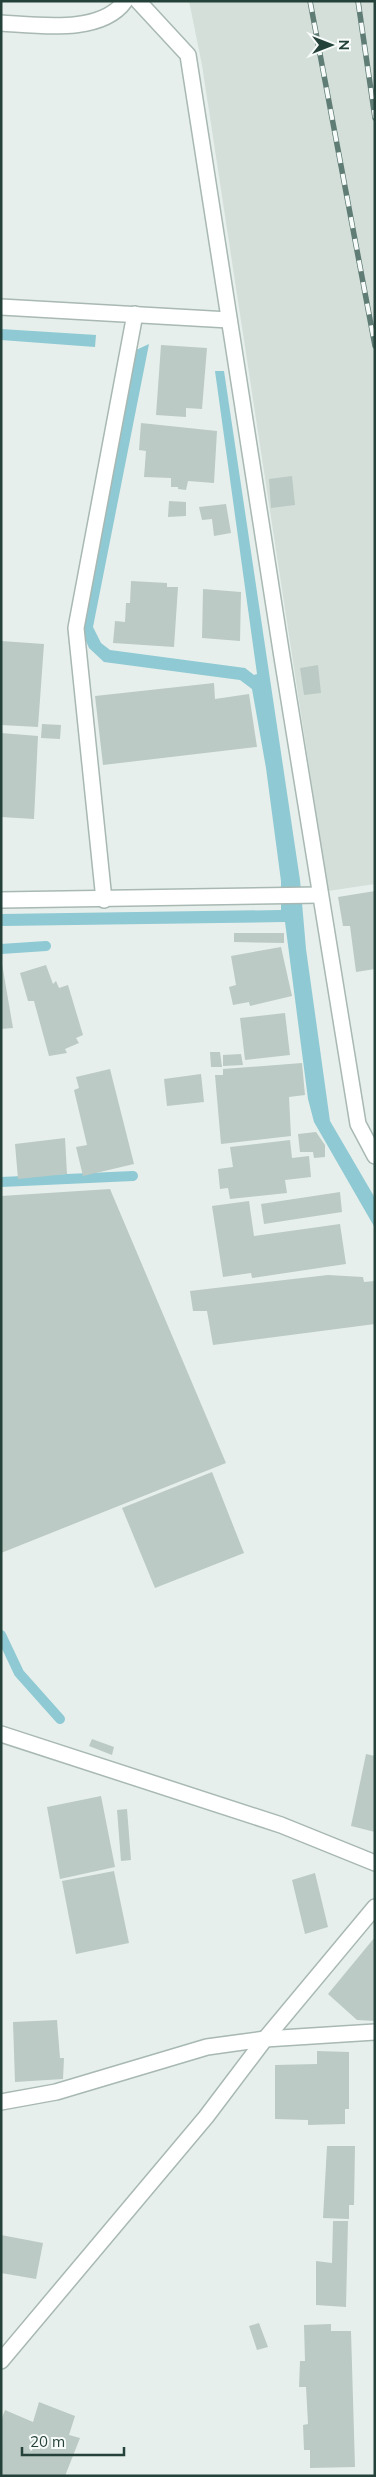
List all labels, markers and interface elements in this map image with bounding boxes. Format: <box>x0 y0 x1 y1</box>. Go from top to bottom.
north arrow <box>306 20 356 70</box>
text: N <box>335 40 353 50</box>
scale bar <box>22 2424 125 2456</box>
text: 20 m <box>30 2432 65 2451</box>

